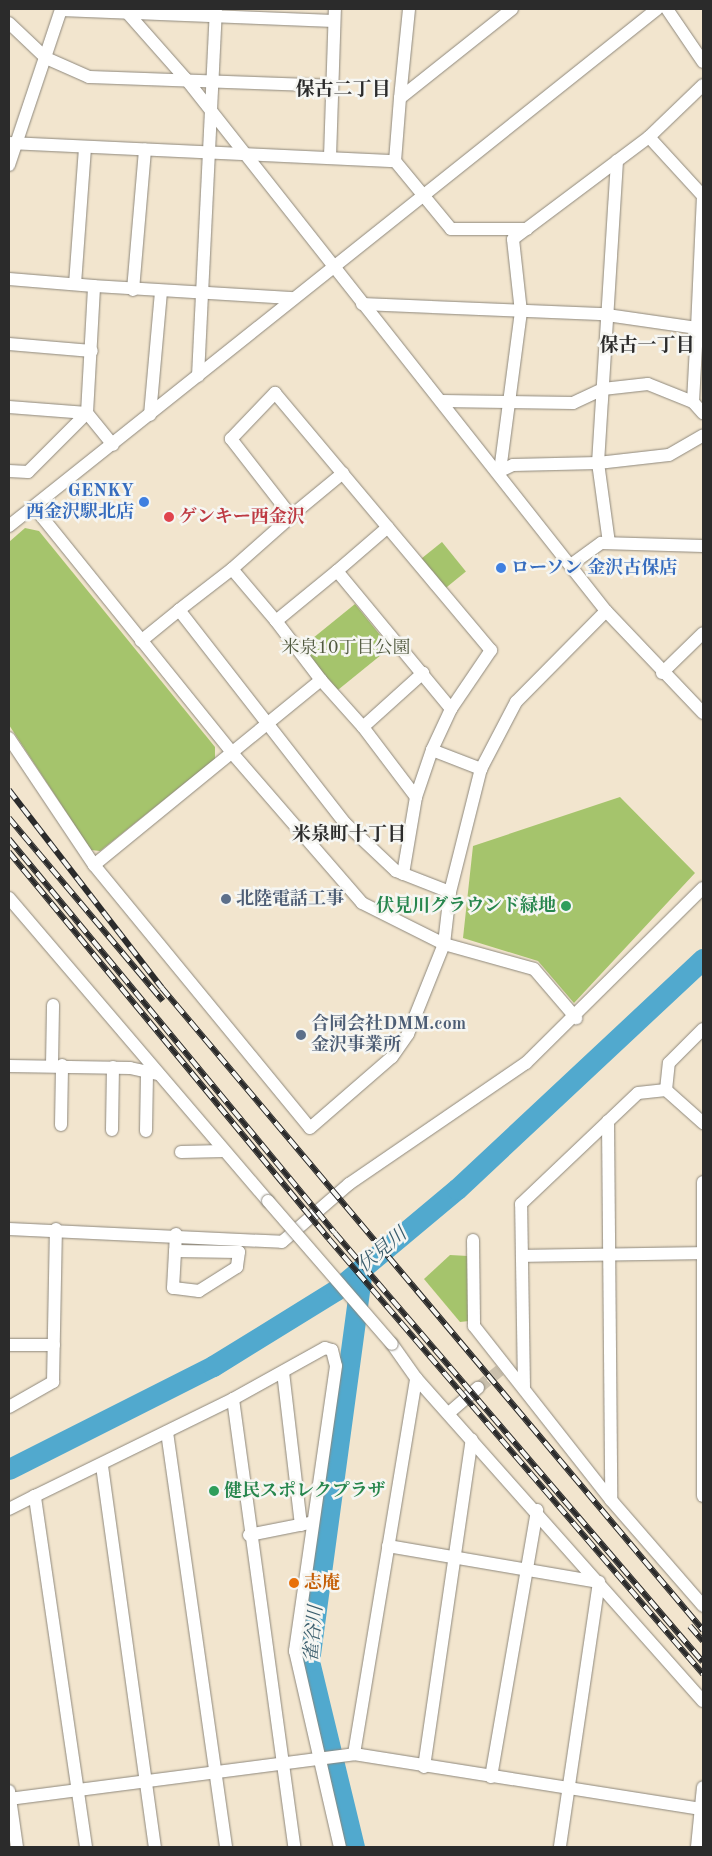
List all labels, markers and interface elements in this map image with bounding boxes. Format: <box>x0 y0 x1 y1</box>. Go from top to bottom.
district label: 保古二丁目 <box>296 80 390 102</box>
district label: 保古一丁目 <box>600 336 694 358</box>
place label: GENKY 西金沢駅北店 <box>26 481 134 524</box>
marker: GENKY 西金沢駅北店 <box>138 496 150 508</box>
place label: ゲンキー西金沢 <box>179 506 305 528</box>
marker: ゲンキー西金沢 <box>163 511 175 523</box>
place label: ローソン 金沢古保店 <box>511 557 678 579</box>
marker: ローソン 金沢古保店 <box>495 562 507 574</box>
park label: 米泉10丁目公園 <box>282 637 410 659</box>
district label: 米泉町十丁目 <box>292 825 406 847</box>
place label: 北陸電話工事 <box>236 888 344 910</box>
marker: 北陸電話工事 <box>220 893 232 905</box>
place label: 伏見川グラウンド緑地 <box>376 895 556 917</box>
marker: 伏見川グラウンド緑地 <box>560 900 572 912</box>
place label: 合同会社DMM.com 金沢事業所 <box>311 1014 466 1056</box>
marker: 合同会社DMM.com 金沢事業所 <box>295 1029 307 1041</box>
water label: 伏見川 <box>354 1224 412 1278</box>
place label: 健民スポレクプラザ <box>224 1480 386 1502</box>
marker: 健民スポレクプラザ <box>208 1485 220 1497</box>
place label: 志庵 <box>304 1572 340 1594</box>
marker: 志庵 <box>288 1577 300 1589</box>
water label: 雀谷川 <box>301 1605 329 1663</box>

